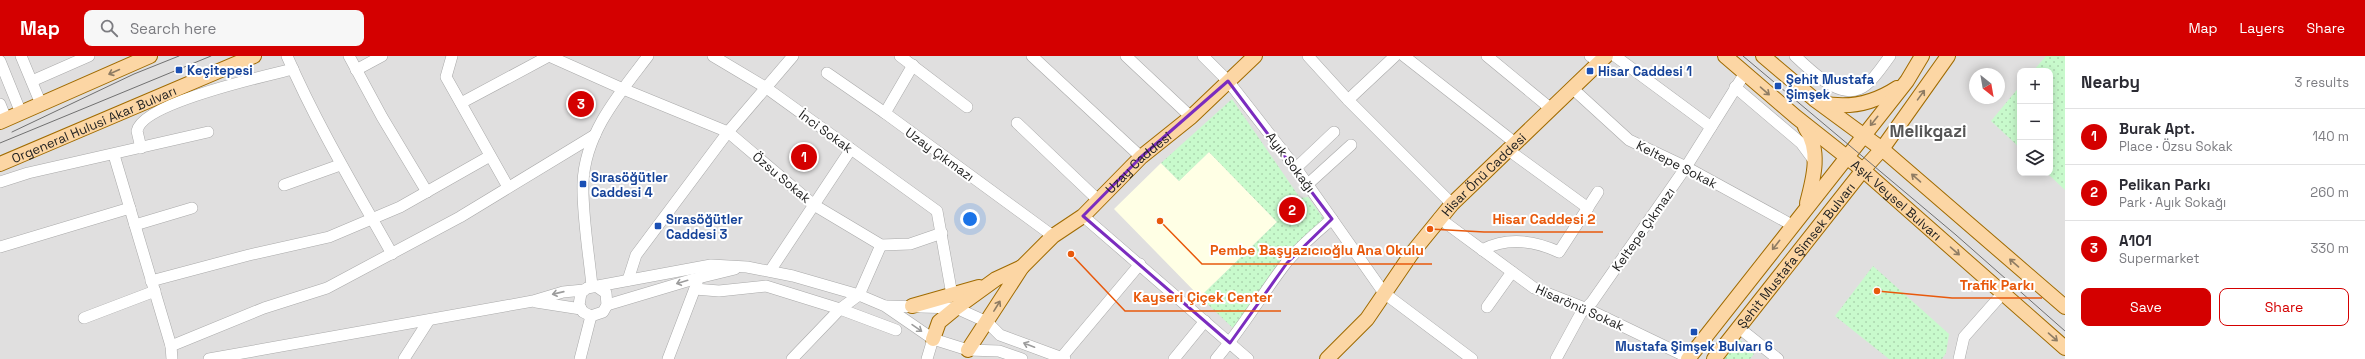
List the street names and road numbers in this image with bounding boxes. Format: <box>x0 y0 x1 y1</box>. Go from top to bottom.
street label: Orgeneral Hulusi Akar Bulvarı <box>9 82 179 167</box>
street label: İnci Sokak <box>795 106 856 157</box>
street label: Uzay Çıkmazı <box>902 124 978 185</box>
street label: Uzay Caddesi <box>1102 128 1175 197</box>
street label: Ayık Sokağı <box>1262 129 1319 196</box>
street label: Hisar Önü Caddesi <box>1438 129 1530 220</box>
street label: Keltepe Sokak <box>1633 137 1720 192</box>
street label: Özsu Sokak <box>749 148 814 207</box>
street label: Aşık Veysel Bulvarı <box>1848 156 1945 244</box>
street label: Şehit Mustafa Şimsek Bulvarı <box>1733 179 1859 332</box>
street label: Keltepe Çıkmazı <box>1608 184 1679 275</box>
street label: Hisarönü Sokak <box>1533 280 1627 335</box>

